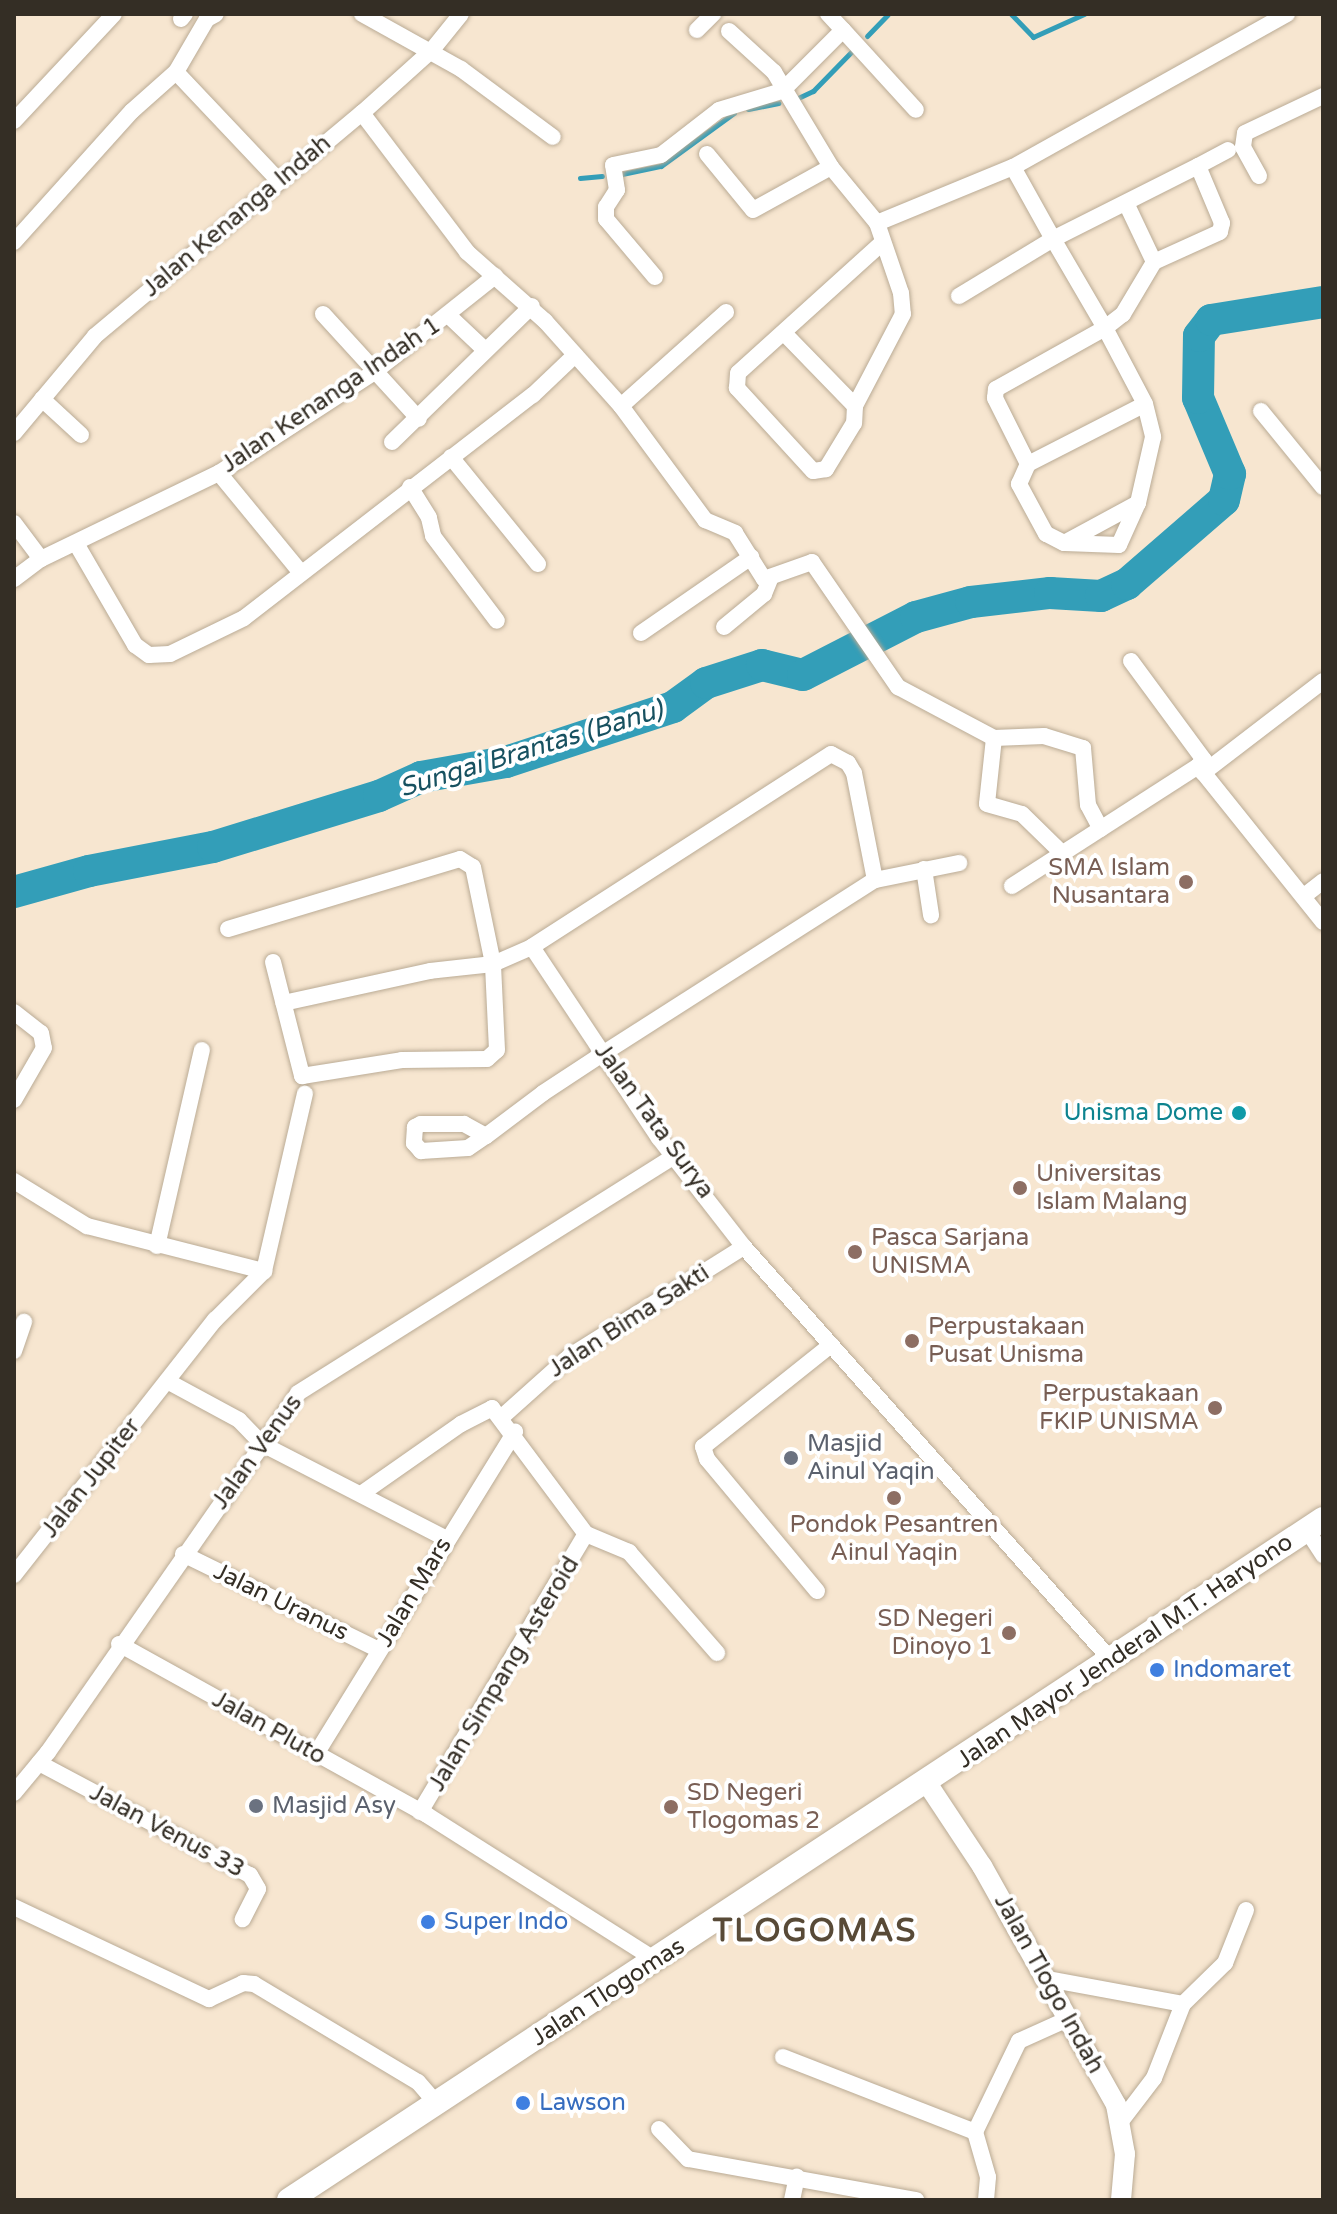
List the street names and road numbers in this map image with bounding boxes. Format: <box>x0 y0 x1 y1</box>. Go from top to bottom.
street label: Jalan Kenanga Indah <box>137 129 337 303</box>
street label: Jalan Kenanga Indah 1 <box>216 311 446 479</box>
street label: Jalan Tata Surya <box>588 1038 720 1204</box>
street label: Jalan Bima Sakti <box>543 1258 715 1384</box>
street label: Jalan Venus <box>206 1389 308 1515</box>
street label: Jalan Jupiter <box>35 1413 147 1543</box>
street label: Jalan Mayor Jenderal M.T. Haryono <box>952 1528 1298 1774</box>
street label: Jalan Mars <box>370 1532 458 1652</box>
street label: Jalan Simpang Asteroid <box>422 1551 586 1797</box>
street label: Jalan Uranus <box>209 1557 353 1647</box>
street label: Jalan Pluto <box>207 1685 331 1771</box>
street label: Jalan Venus 33 <box>85 1778 249 1884</box>
street label: Jalan Tlogo Indah <box>988 1889 1110 2079</box>
street label: Jalan Tlogomas <box>526 1932 690 2052</box>

